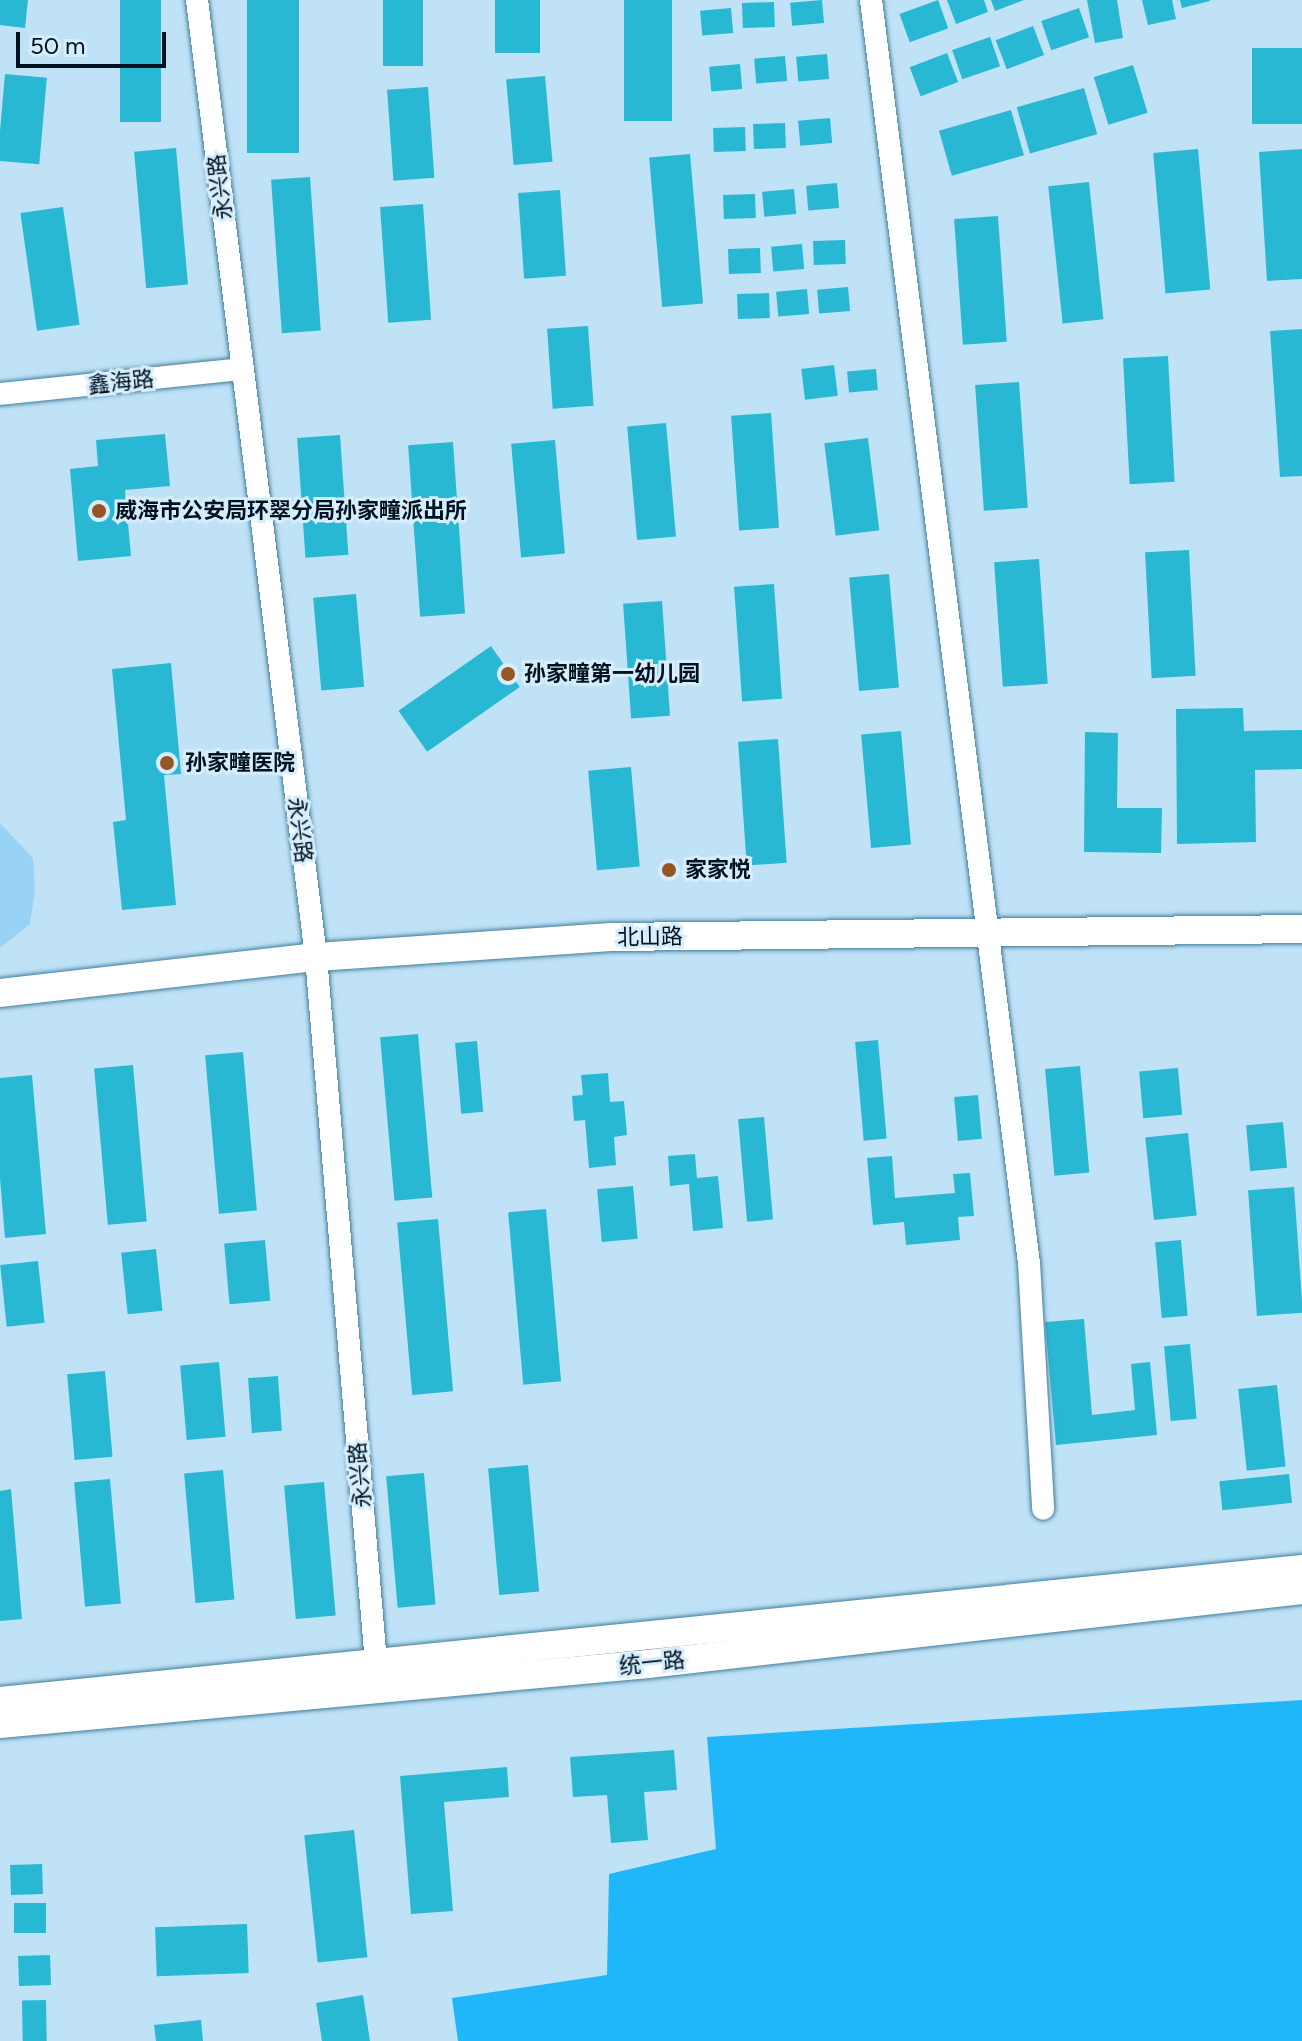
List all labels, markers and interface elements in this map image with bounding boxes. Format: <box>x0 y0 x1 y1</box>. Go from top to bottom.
scale bar <box>20 16 170 66</box>
text: 50 m <box>30 31 86 60</box>
street label: 永兴路 <box>203 153 237 221</box>
street label: 鑫海路 <box>87 365 155 399</box>
place label: 威海市公安局环翠分局孙家疃派出所 <box>115 498 467 524</box>
marker: 威海市公安局环翠分局孙家疃派出所 <box>90 502 108 520</box>
place label: 孙家疃第一幼儿园 <box>524 661 700 687</box>
marker: 孙家疃第一幼儿园 <box>499 665 517 683</box>
place label: 孙家疃医院 <box>185 750 295 776</box>
marker: 孙家疃医院 <box>156 752 178 774</box>
street label: 永兴路 <box>283 796 317 864</box>
place label: 家家悦 <box>685 857 751 883</box>
marker: 家家悦 <box>660 861 678 879</box>
street label: 北山路 <box>617 923 683 951</box>
street label: 永兴路 <box>344 1441 376 1509</box>
street label: 统一路 <box>618 1646 686 1680</box>

